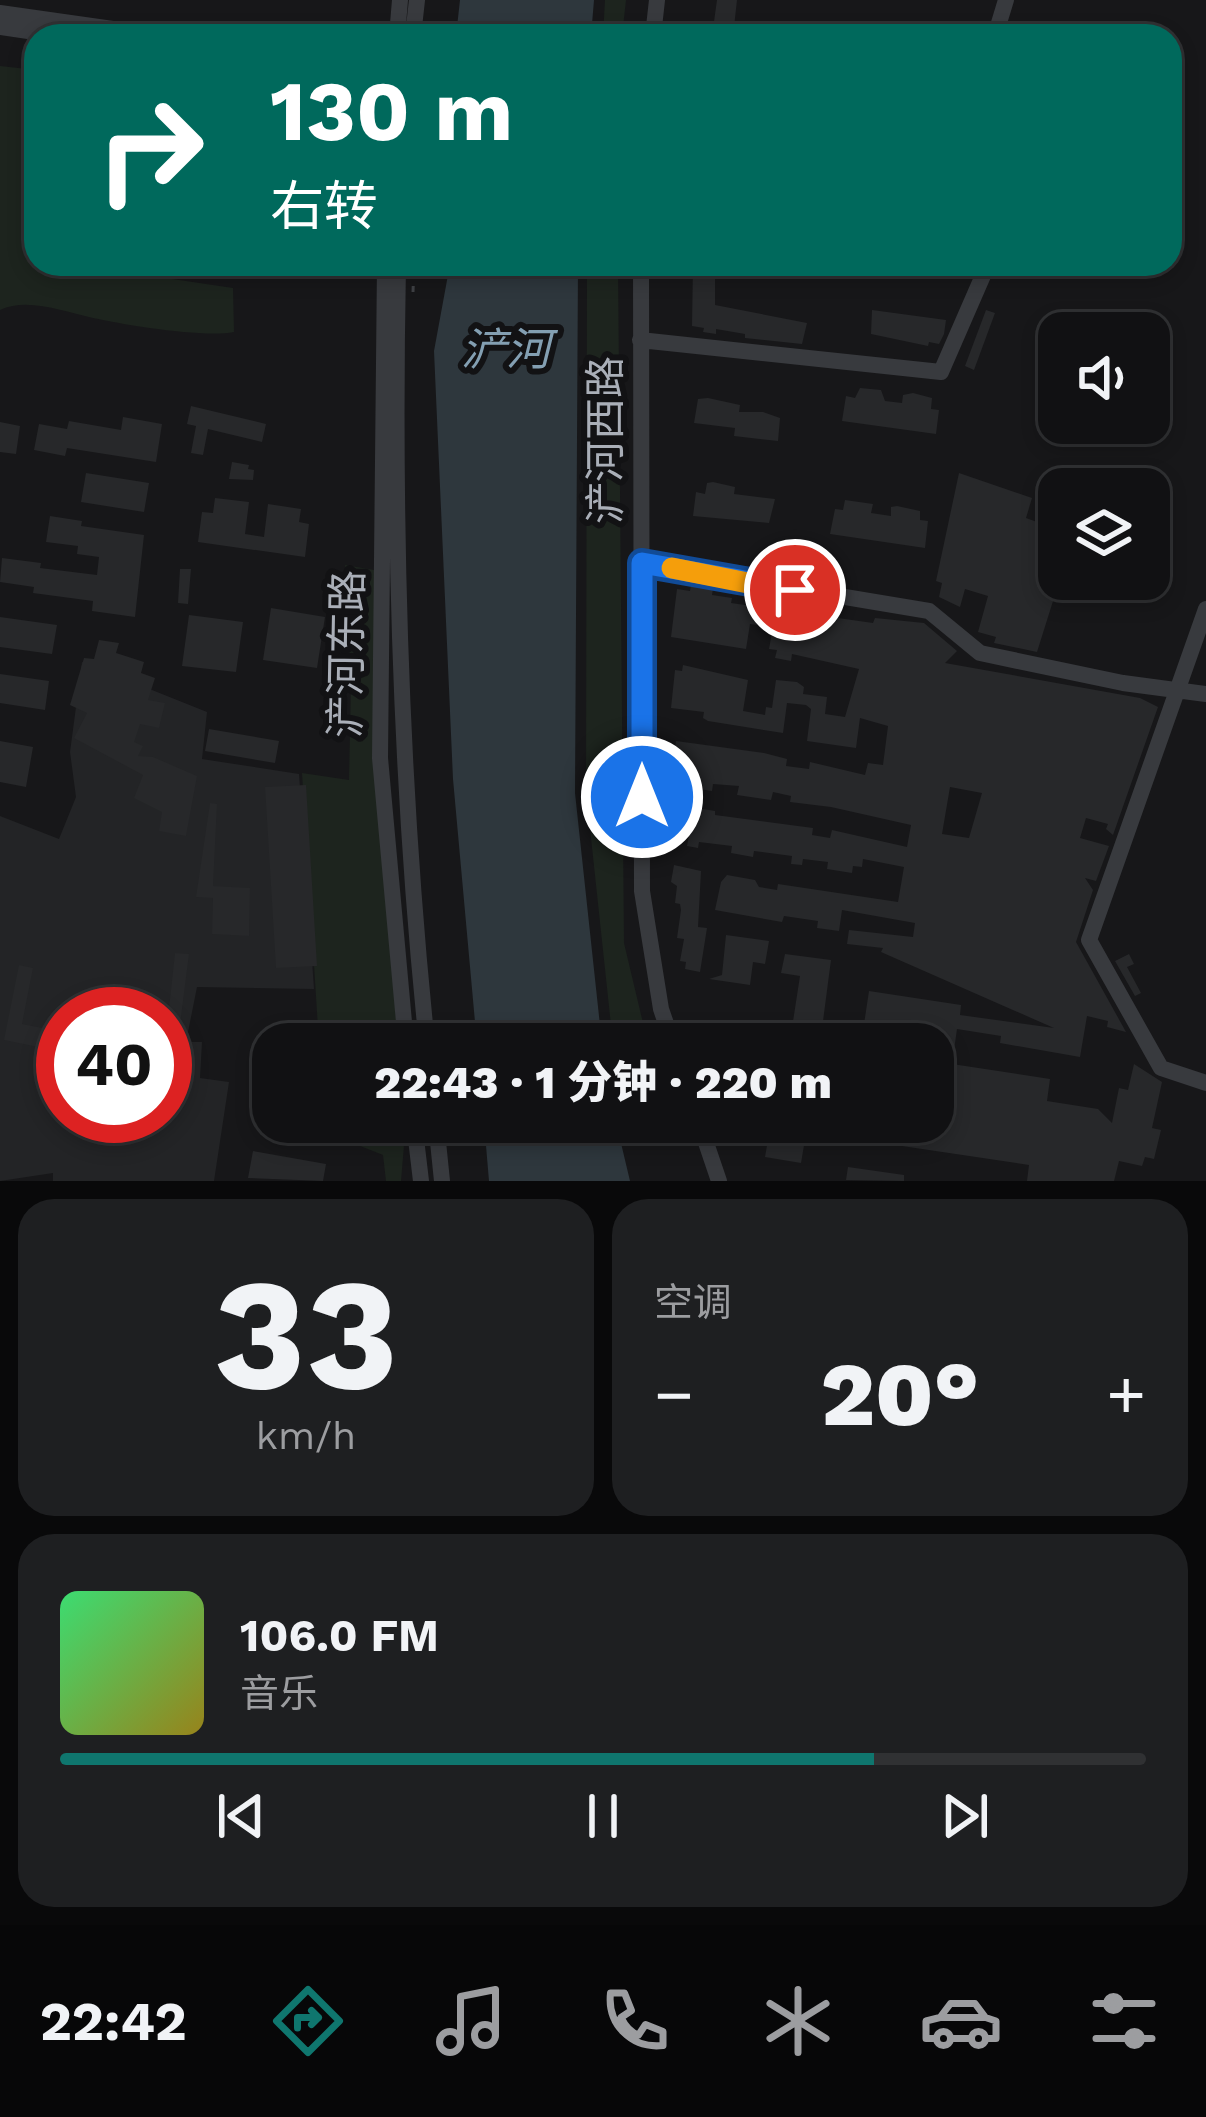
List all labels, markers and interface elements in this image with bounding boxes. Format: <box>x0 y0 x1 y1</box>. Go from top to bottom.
text: 130 m <box>270 62 513 160</box>
icon: right <box>72 72 228 228</box>
text: 右转 <box>270 175 378 238</box>
map controls <box>1038 312 1170 600</box>
button: sound <box>1038 312 1170 444</box>
water label: 浐河 <box>461 323 559 376</box>
street label: 浐河西路 <box>581 356 630 524</box>
button: layers <box>1038 468 1170 600</box>
pin <box>744 539 846 641</box>
icon: arrive <box>762 557 828 623</box>
street label: 浐河东路 <box>321 570 372 738</box>
position arrow <box>579 734 705 860</box>
speed limit sign: 40 <box>36 987 192 1143</box>
text: 22:43 · 1 分钟 · 220 m <box>374 1056 832 1109</box>
text: 33 <box>213 1243 399 1426</box>
text: 空调 <box>654 1280 732 1325</box>
text: 20° <box>821 1341 979 1447</box>
text: − <box>654 1356 694 1433</box>
text: + <box>1106 1356 1146 1433</box>
text: km/h <box>256 1413 356 1458</box>
text: 106.0 FM <box>240 1609 439 1662</box>
text: 音乐 <box>240 1671 318 1716</box>
icon: previous <box>208 1783 274 1849</box>
icon: pause <box>570 1783 636 1849</box>
icon: next <box>932 1783 998 1849</box>
icon: directions <box>266 1979 350 2063</box>
icon: music <box>429 1979 513 2063</box>
icon: phone <box>593 1979 677 2063</box>
icon: climate <box>756 1979 840 2063</box>
icon: car <box>919 1979 1003 2063</box>
icon: filters <box>1082 1979 1166 2063</box>
text: 22:42 <box>40 1990 187 2053</box>

